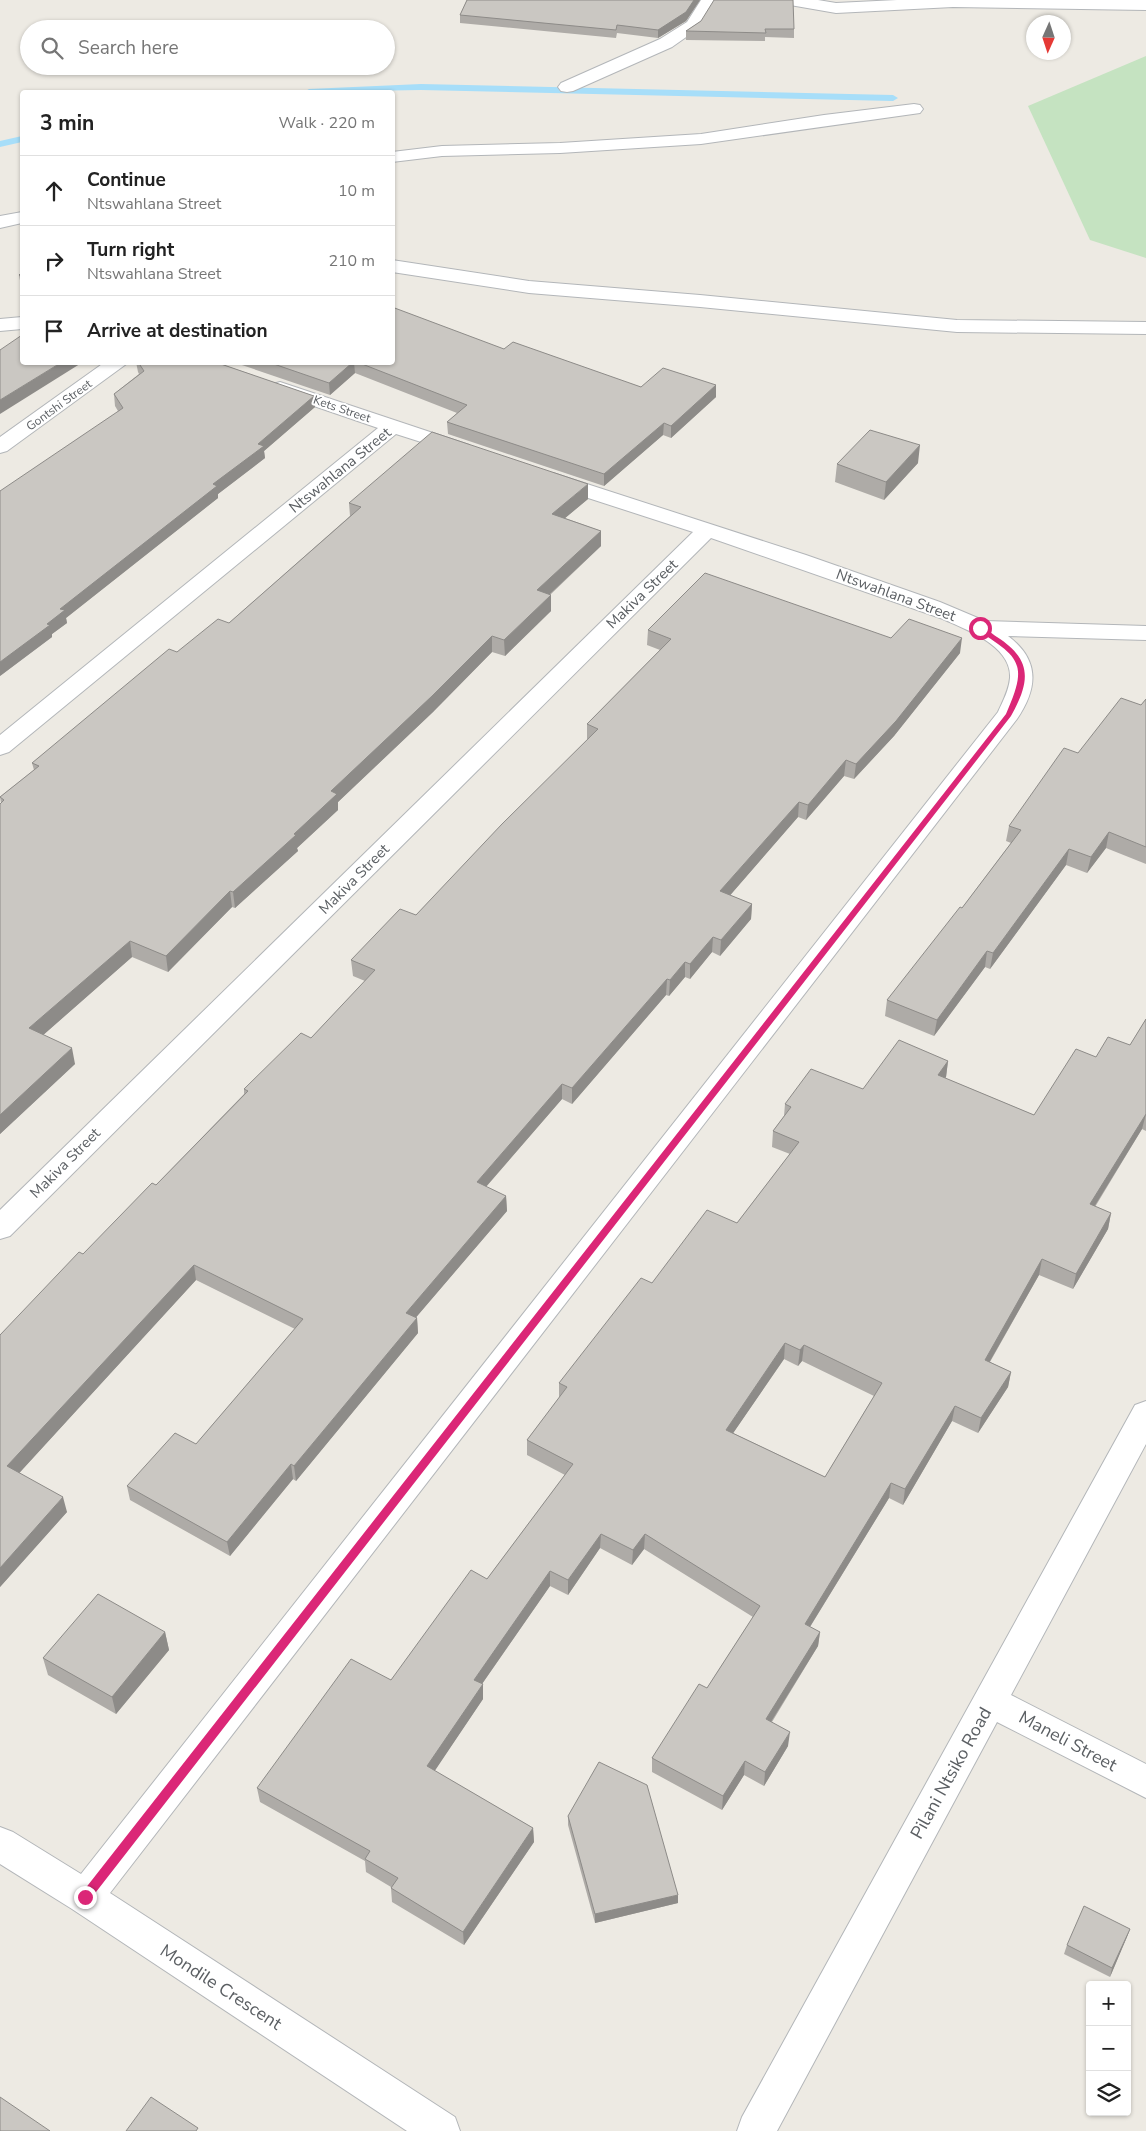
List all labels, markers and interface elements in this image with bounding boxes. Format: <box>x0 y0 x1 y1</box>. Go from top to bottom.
north arrow <box>1026 15 1071 60</box>
search box <box>20 20 395 75</box>
icon: search <box>38 34 66 62</box>
text: Search here <box>78 35 179 61</box>
text: 3 min <box>40 109 94 137</box>
text: Walk · 220 m <box>279 112 375 134</box>
text: Continue <box>87 167 166 193</box>
icon: ahead <box>40 177 68 205</box>
text: 10 m <box>338 180 375 202</box>
text: Ntswahlana Street <box>87 193 221 215</box>
text: Turn right <box>87 237 174 263</box>
icon: right <box>40 247 68 275</box>
text: 210 m <box>328 250 375 272</box>
text: Ntswahlana Street <box>87 263 221 285</box>
icon: arrive <box>40 317 68 345</box>
text: Arrive at destination <box>87 318 268 344</box>
street label: Gontshi Street <box>23 375 96 434</box>
street label: Kets Street <box>311 392 374 427</box>
street label: Ntswahlana Street <box>285 422 396 517</box>
street label: Makiva Street <box>602 554 683 633</box>
street label: Ntswahlana Street <box>833 564 959 626</box>
route start <box>969 617 992 640</box>
street label: Makiva Street <box>314 839 394 919</box>
street label: Makiva Street <box>25 1123 105 1203</box>
street label: Pilani Ntsiko Road <box>905 1703 997 1843</box>
street label: Maneli Street <box>1015 1705 1122 1777</box>
route end <box>74 1886 97 1909</box>
street label: Mondile Crescent <box>155 1939 287 2036</box>
map controls <box>1086 1981 1131 2116</box>
button: + <box>1086 1981 1131 2026</box>
button: − <box>1086 2026 1131 2071</box>
button: layers <box>1086 2071 1131 2116</box>

